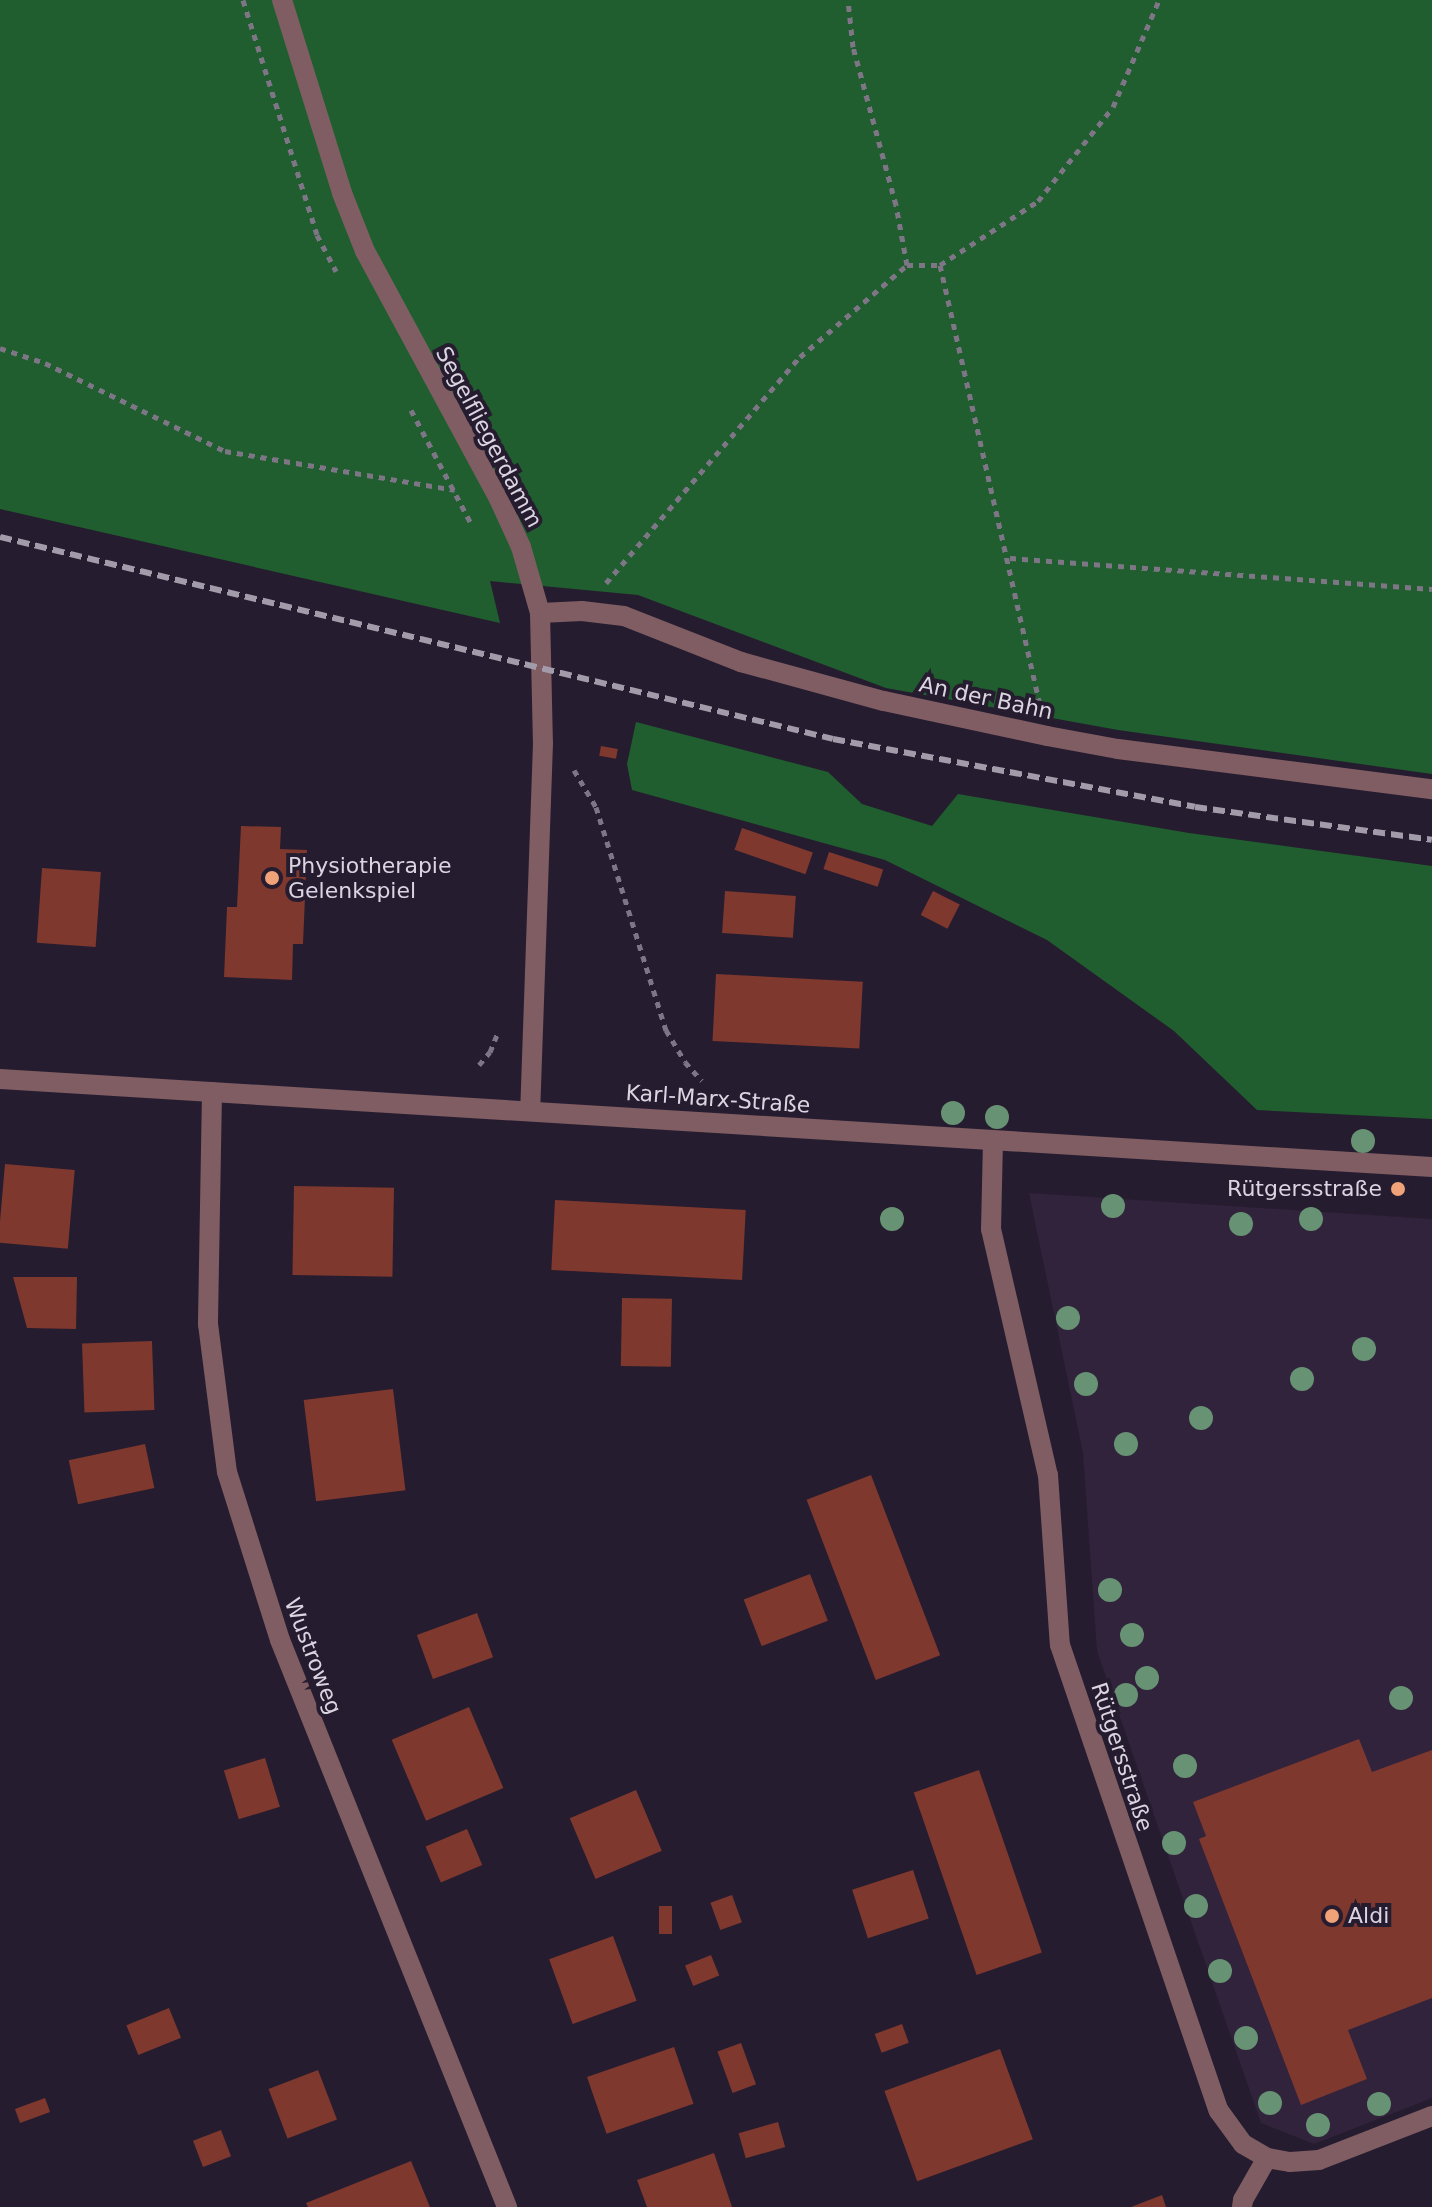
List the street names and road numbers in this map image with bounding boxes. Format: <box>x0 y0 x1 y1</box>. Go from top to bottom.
street label: Segelfliegerdamm <box>430 342 548 532</box>
street label: An der Bahn <box>917 671 1055 725</box>
street label: Karl-Marx-Straße <box>625 1079 811 1119</box>
street label: Wustroweg <box>279 1594 347 1718</box>
street label: Rütgersstraße <box>1086 1679 1158 1835</box>

